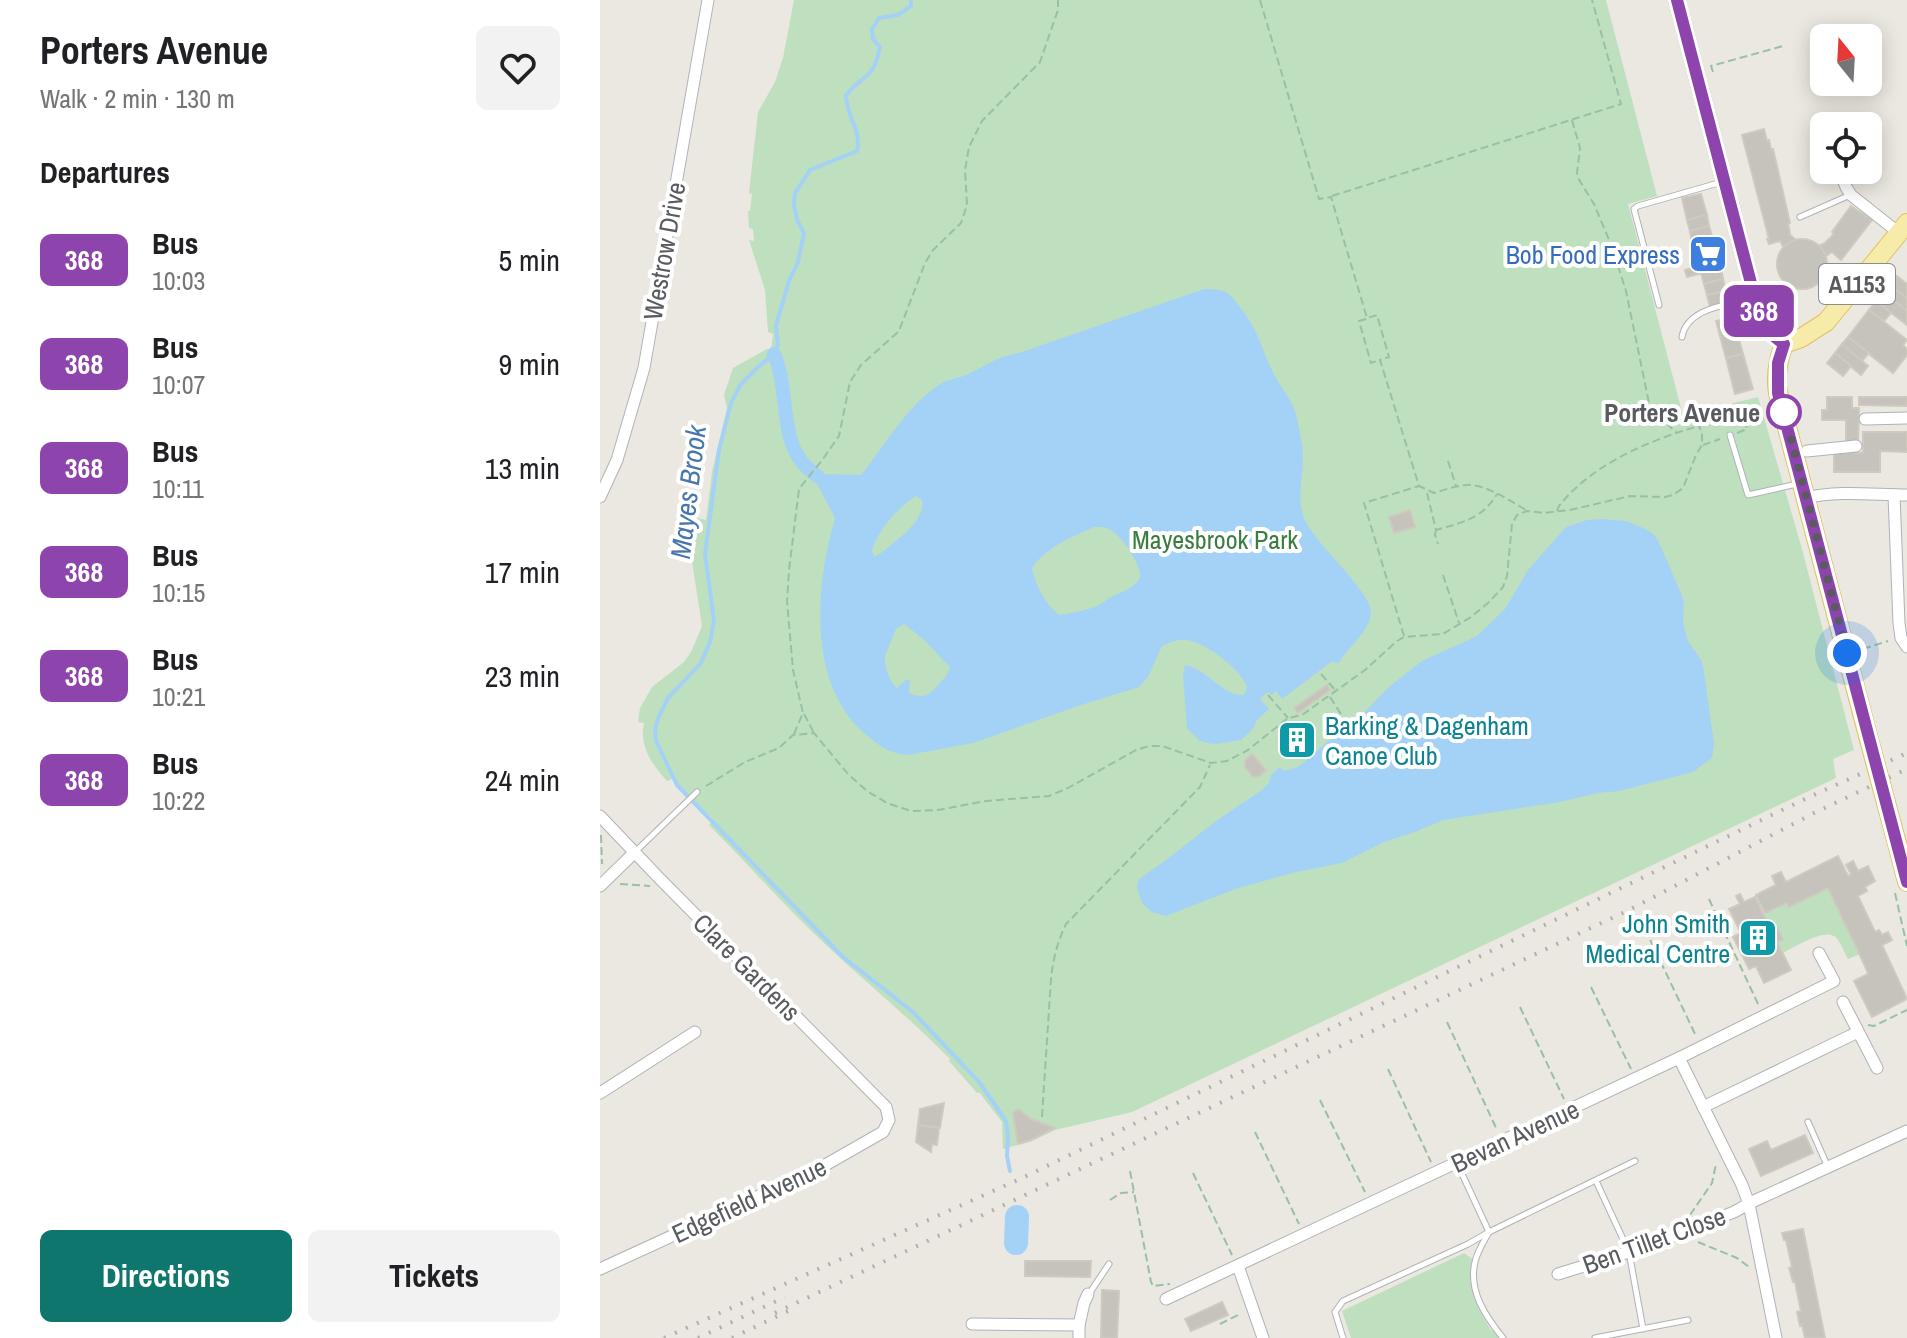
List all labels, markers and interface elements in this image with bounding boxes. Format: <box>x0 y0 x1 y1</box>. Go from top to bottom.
north arrow <box>1810 24 1882 96</box>
map controls <box>1810 24 1882 184</box>
text: Porters Avenue <box>40 25 268 76</box>
button: heart <box>476 26 560 110</box>
text: Walk · 2 min · 130 m <box>40 81 235 116</box>
button: locate <box>1810 112 1882 184</box>
text: Departures <box>40 152 170 192</box>
street label: Westrow Drive <box>635 179 693 323</box>
text: Bus <box>152 223 198 263</box>
supermarket icon: Bob Food Express <box>1687 233 1729 275</box>
place label: Bob Food Express <box>1506 237 1680 272</box>
text: 5 min <box>498 240 560 280</box>
text: 368 <box>65 241 103 279</box>
text: 10:03 <box>152 263 205 298</box>
road number: A1153 <box>1819 264 1895 304</box>
line badge: 368 <box>1713 285 1805 337</box>
text: 368 <box>1740 292 1778 330</box>
text: Bus <box>152 327 198 367</box>
text: 9 min <box>498 344 560 384</box>
text: 368 <box>65 345 103 383</box>
text: 10:07 <box>152 367 205 402</box>
place label: Porters Avenue <box>1604 395 1760 430</box>
marker: Porters Avenue <box>1767 395 1801 429</box>
water label: Mayes Brook <box>661 422 715 561</box>
text: Bus <box>152 431 198 471</box>
text: 13 min <box>485 448 560 488</box>
text: 368 <box>65 449 103 487</box>
text: 10:11 <box>152 471 204 506</box>
park label: Mayesbrook Park <box>1132 522 1298 557</box>
text: Bus <box>152 535 198 575</box>
text: 17 min <box>485 552 560 592</box>
text: 368 <box>65 553 103 591</box>
text: 10:15 <box>152 575 205 610</box>
your location <box>1827 633 1867 673</box>
text: Bus <box>152 639 198 679</box>
text: 23 min <box>485 656 560 696</box>
text: 368 <box>65 657 103 695</box>
text: 10:21 <box>152 679 205 714</box>
place label: Barking & Dagenham Canoe Club <box>1325 708 1529 773</box>
building icon: Barking & Dagenham Canoe Club <box>1276 719 1318 761</box>
text: Bus <box>152 743 198 783</box>
text: 24 min <box>485 760 560 800</box>
text: 368 <box>65 761 103 799</box>
text: 10:22 <box>152 783 205 818</box>
street label: Clare Gardens <box>686 906 808 1028</box>
place label: John Smith Medical Centre <box>1585 906 1730 971</box>
building icon: John Smith Medical Centre <box>1737 917 1779 959</box>
street label: Bevan Avenue <box>1445 1091 1585 1181</box>
street label: Edgefield Avenue <box>666 1149 832 1251</box>
street label: Ben Tillet Close <box>1578 1198 1730 1282</box>
button: Directions <box>40 1230 292 1322</box>
button: Tickets <box>308 1230 560 1322</box>

